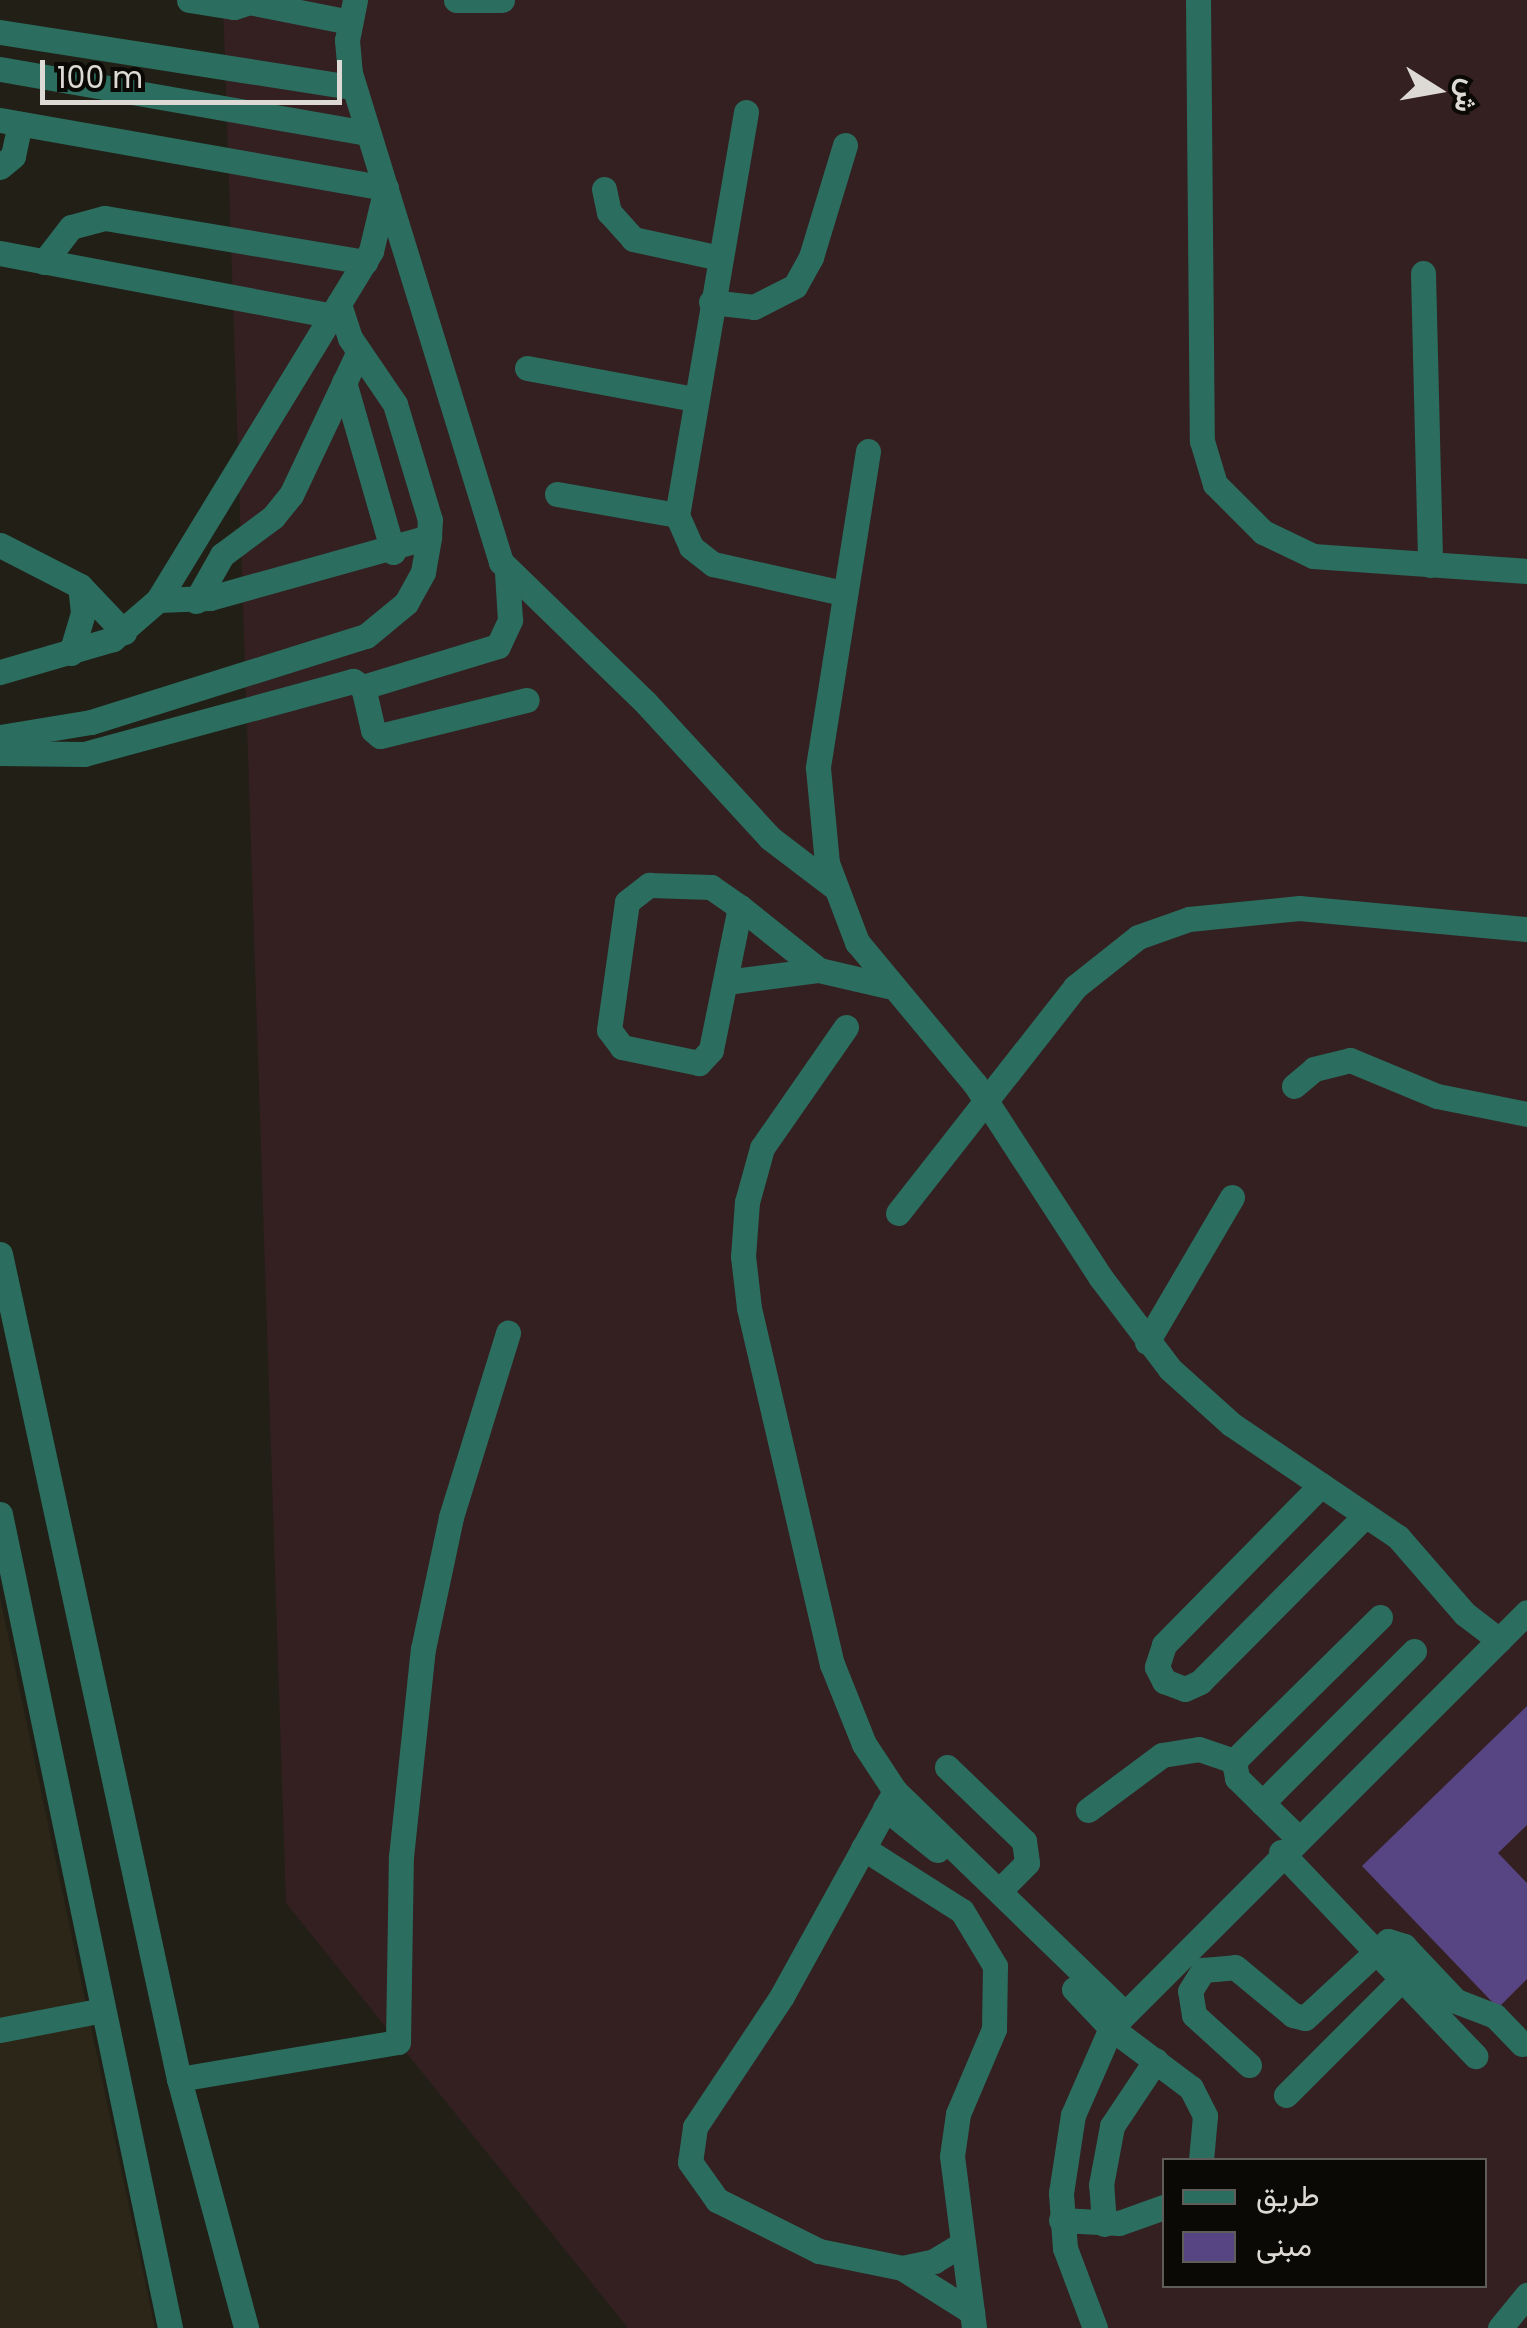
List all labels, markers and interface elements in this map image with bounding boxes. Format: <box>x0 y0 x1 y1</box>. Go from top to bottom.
scale bar <box>45 40 348 102</box>
north arrow <box>1387 40 1487 140</box>
text: 100 m <box>57 56 143 99</box>
text: ش <box>1445 76 1489 116</box>
legend <box>1162 2158 1487 2288</box>
text: طريق <box>1256 2174 1320 2217</box>
text: مبنى <box>1256 2224 1312 2267</box>

